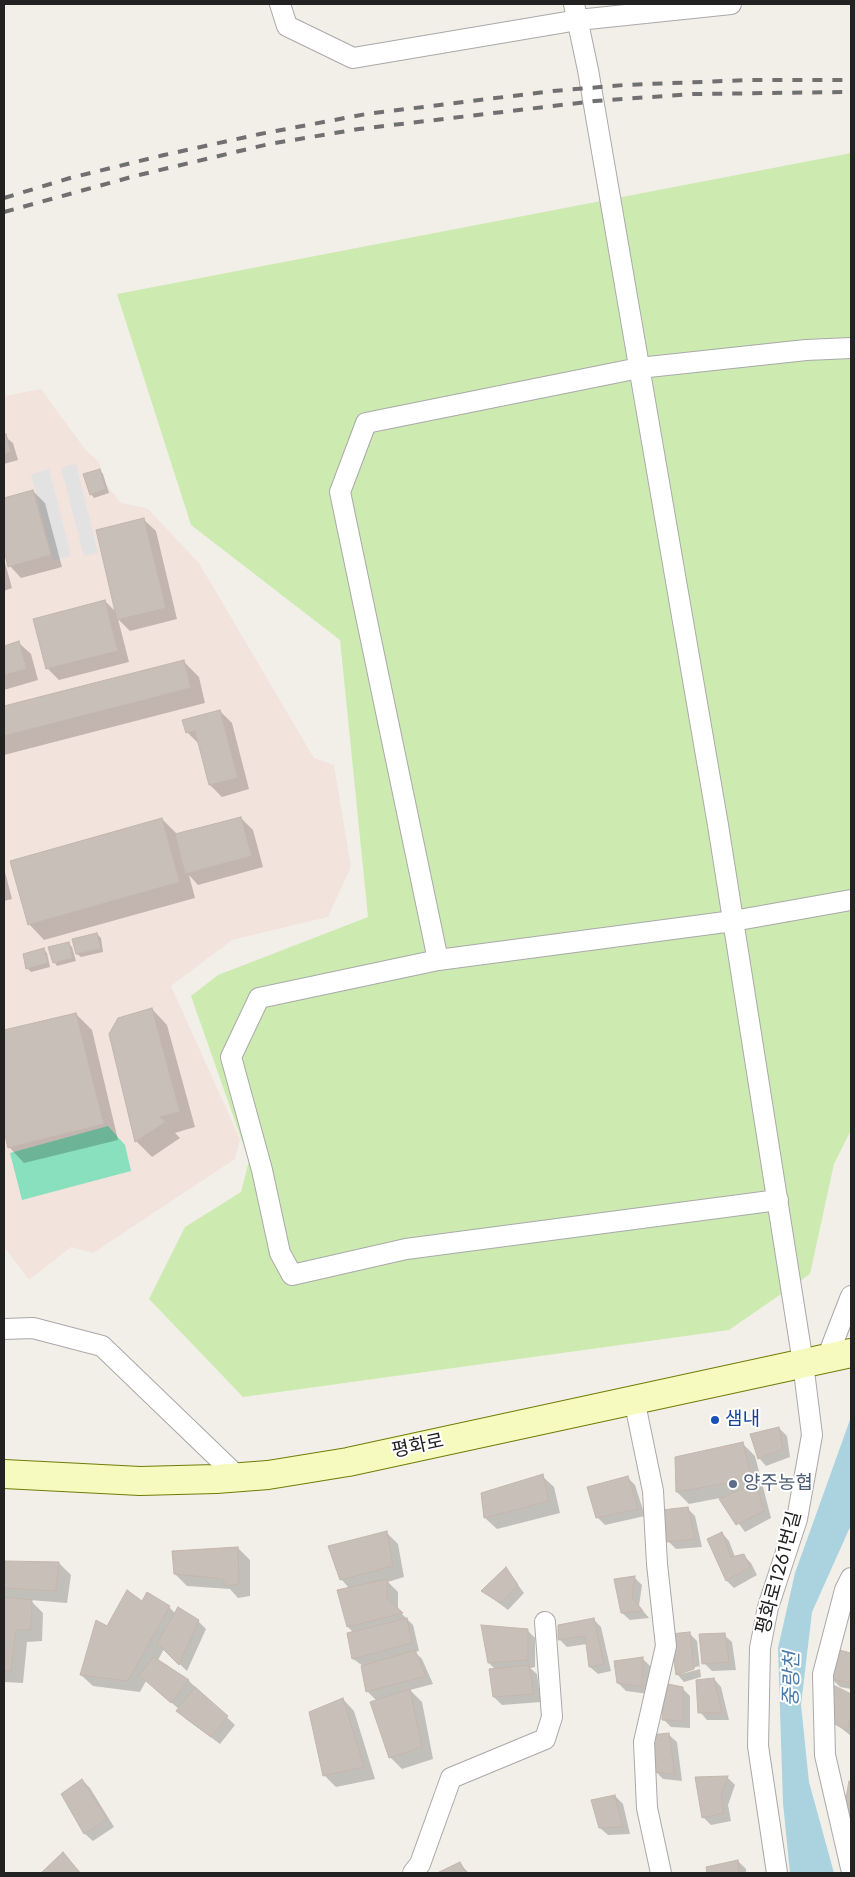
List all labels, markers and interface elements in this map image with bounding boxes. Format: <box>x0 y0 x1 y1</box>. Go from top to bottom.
place label: 샘내 <box>725 1409 760 1431</box>
marker: 샘내 <box>709 1414 721 1426</box>
street label: 평화로 <box>390 1430 446 1464</box>
place label: 양주농협 <box>743 1473 813 1495</box>
marker: 양주농협 <box>727 1478 739 1490</box>
street label: 평화로1261번길 <box>753 1509 807 1637</box>
water label: 중랑천 <box>781 1651 805 1707</box>

